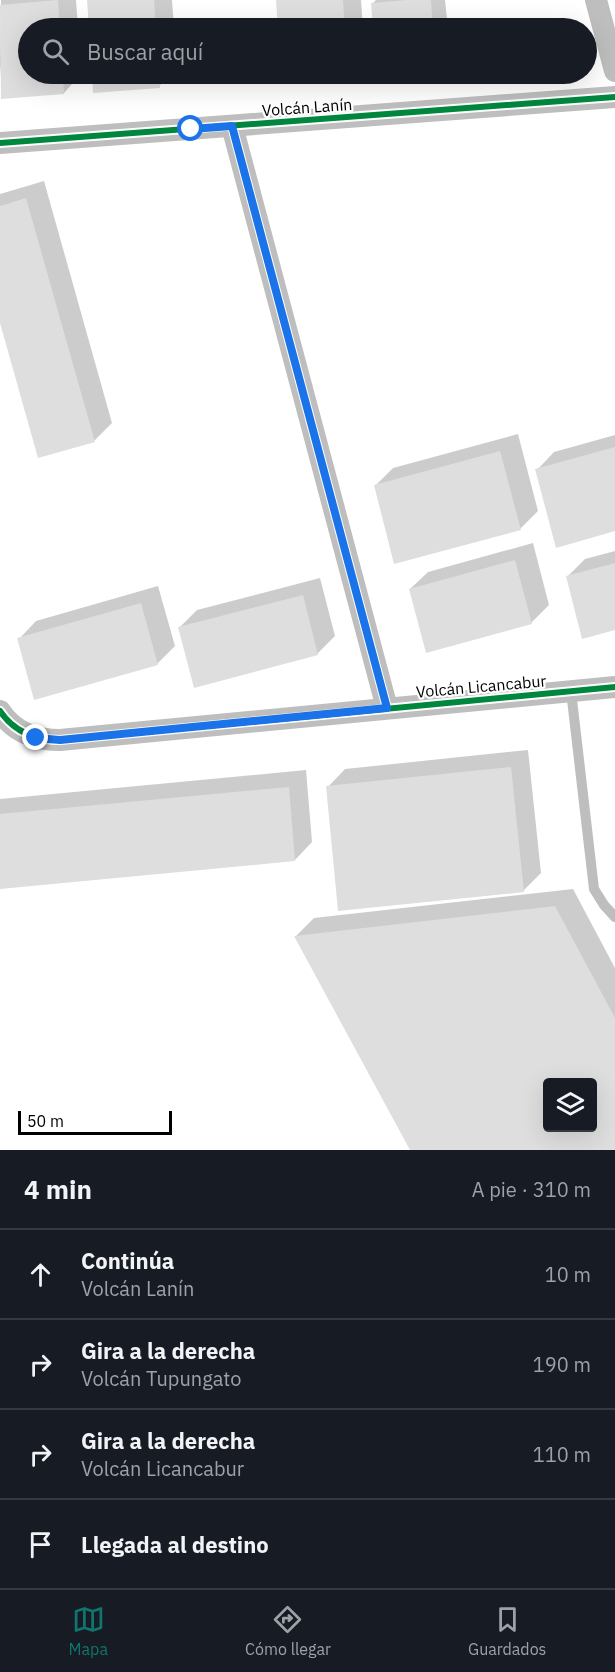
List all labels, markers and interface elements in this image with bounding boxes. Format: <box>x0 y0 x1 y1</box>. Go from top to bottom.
search box <box>18 18 597 84</box>
icon: search <box>39 35 72 68</box>
text: Buscar aquí <box>87 37 203 66</box>
street label: Volcán Lanín <box>261 94 353 120</box>
route start <box>177 115 203 141</box>
street label: Volcán Licancabur <box>415 670 547 702</box>
route end <box>22 724 48 750</box>
map controls <box>543 1078 597 1132</box>
button: layers <box>543 1078 597 1132</box>
scale bar <box>18 1108 172 1136</box>
text: 50 m <box>27 1111 64 1131</box>
text: 4 min <box>24 1172 92 1206</box>
text: A pie · 310 m <box>472 1176 591 1203</box>
text: Continúa <box>81 1246 174 1275</box>
icon: ahead <box>24 1258 57 1291</box>
text: 10 m <box>545 1261 591 1288</box>
text: Volcán Lanín <box>81 1275 194 1302</box>
text: Gira a la derecha <box>81 1336 255 1365</box>
icon: right <box>24 1348 57 1381</box>
text: 190 m <box>533 1351 591 1378</box>
text: Volcán Tupungato <box>81 1365 241 1392</box>
text: Gira a la derecha <box>81 1426 255 1455</box>
icon: right <box>24 1438 57 1471</box>
text: 110 m <box>533 1441 591 1468</box>
text: Volcán Licancabur <box>81 1455 244 1482</box>
icon: arrive <box>24 1528 57 1561</box>
text: Llegada al destino <box>81 1530 269 1559</box>
tab: Mapa <box>69 1603 108 1659</box>
tab: Cómo llegar <box>245 1603 331 1659</box>
tab: Guardados <box>468 1603 546 1659</box>

